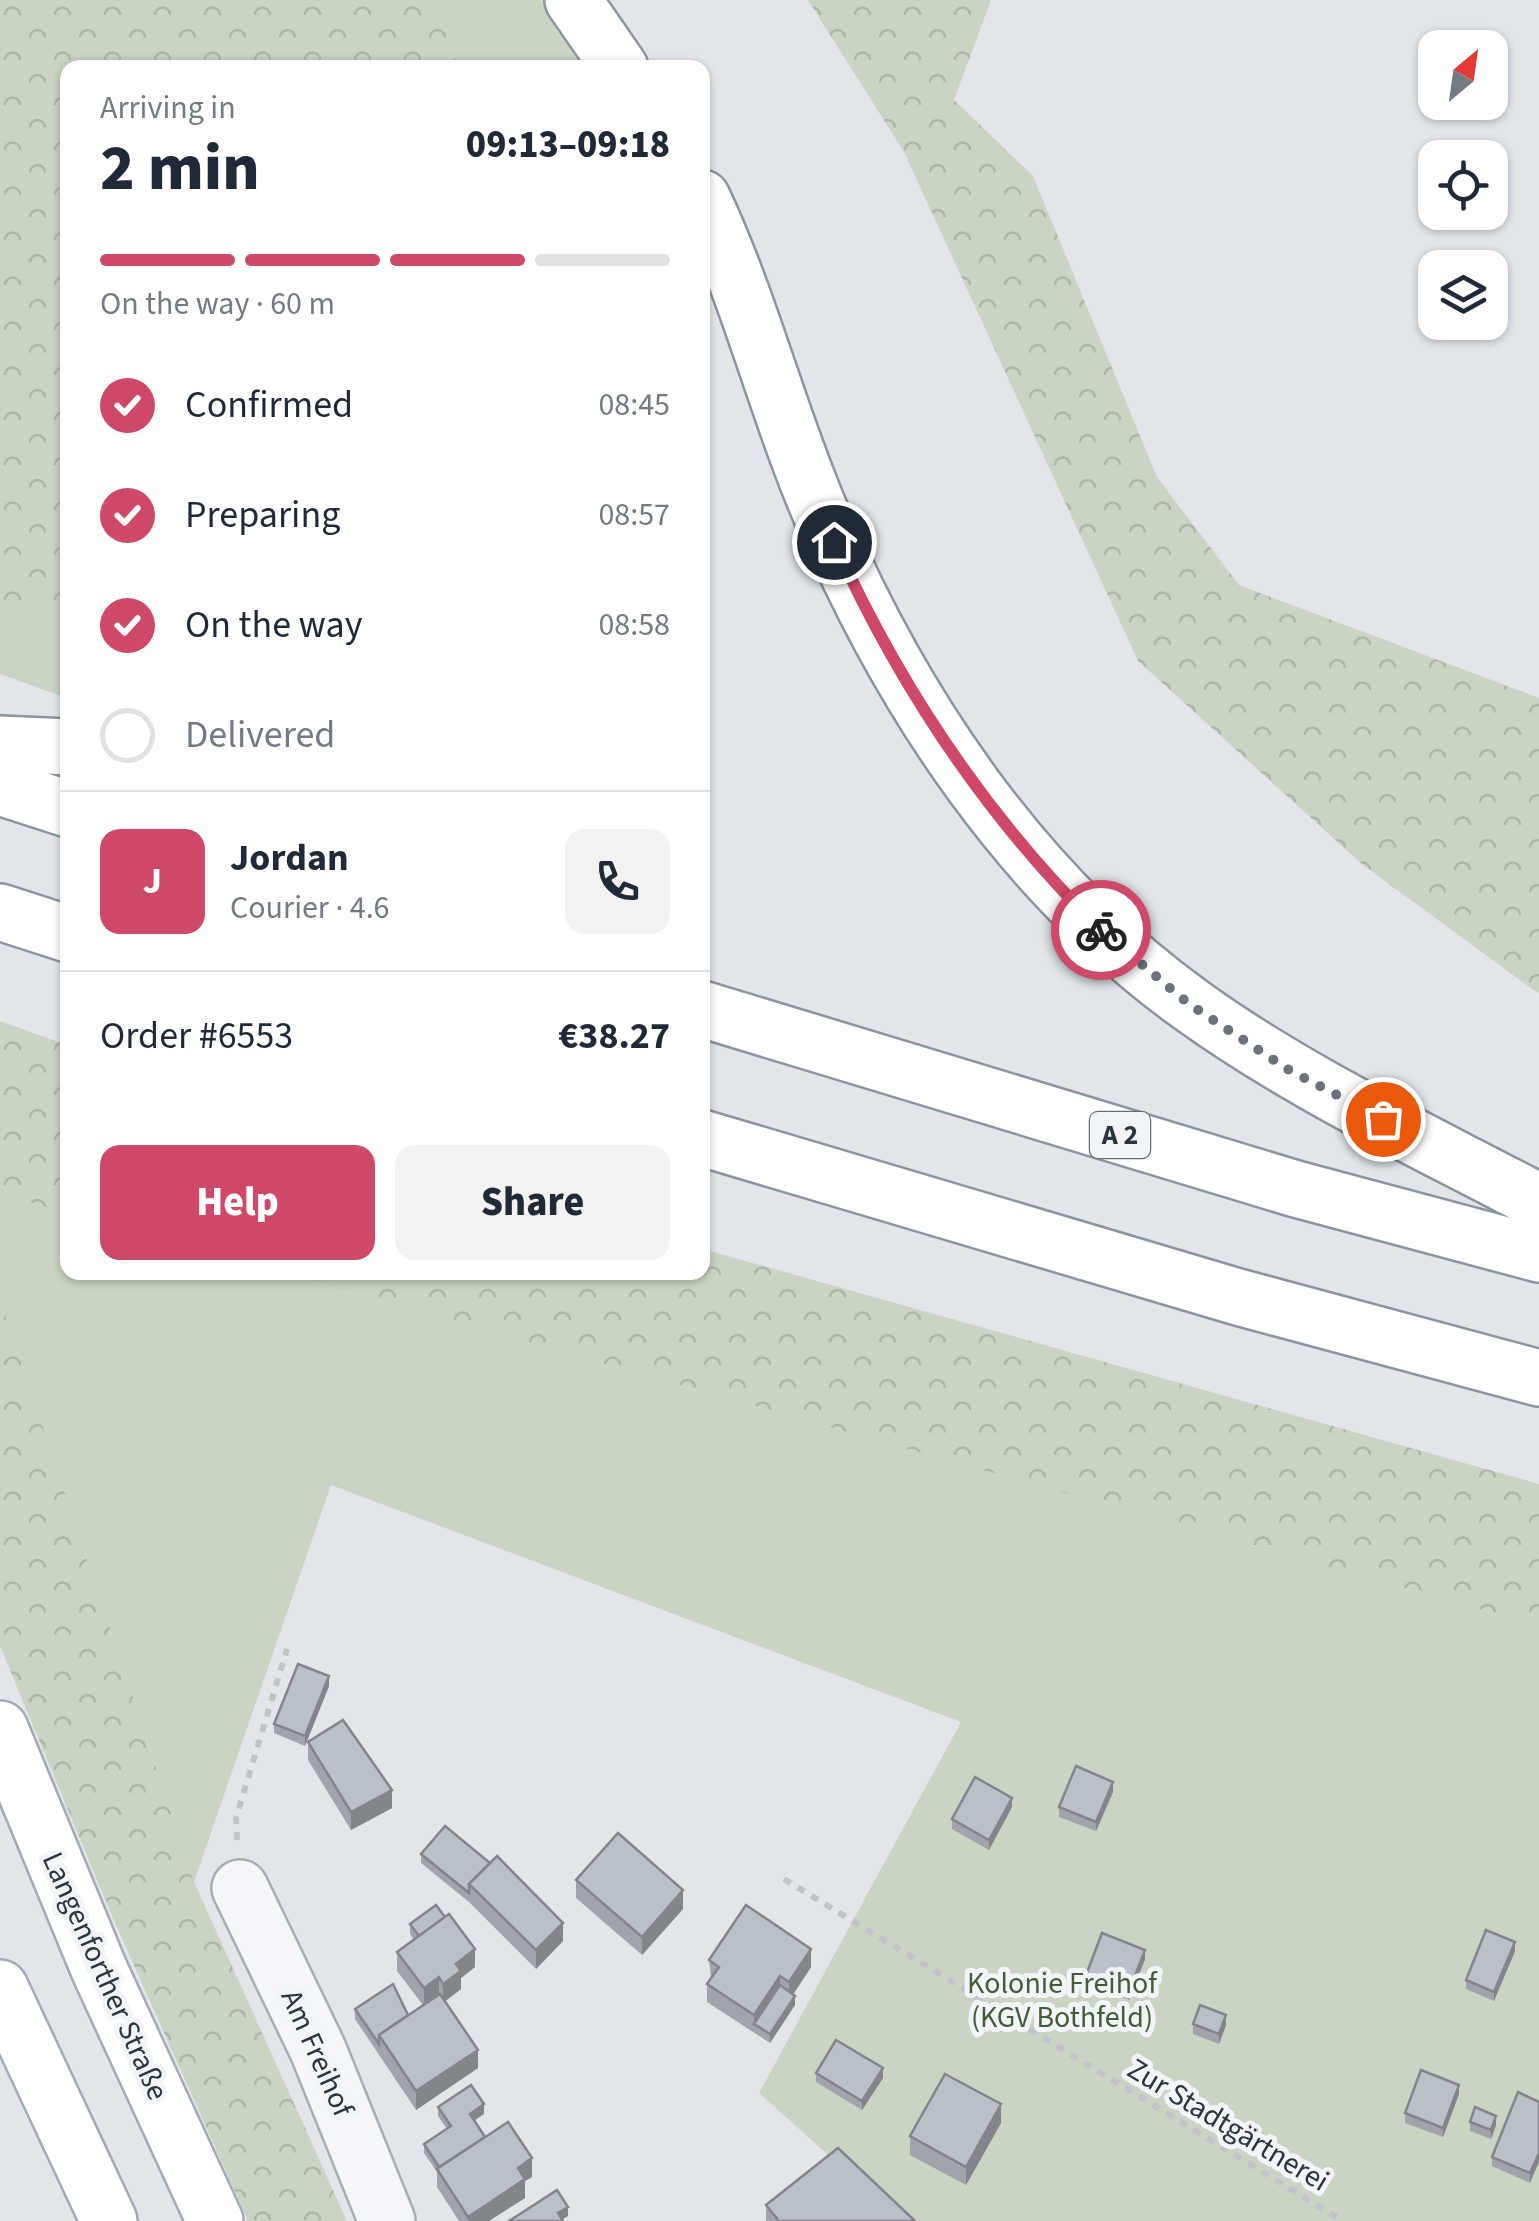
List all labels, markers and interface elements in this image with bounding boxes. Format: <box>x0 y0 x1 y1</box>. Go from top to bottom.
north arrow <box>1418 30 1508 120</box>
map controls <box>1418 30 1508 340</box>
text: Arriving in <box>100 85 236 131</box>
text: 09:13–09:18 <box>466 118 670 172</box>
text: 2 min <box>100 122 260 215</box>
button: locate <box>1418 140 1508 230</box>
button: layers <box>1418 250 1508 340</box>
text: On the way · 60 m <box>100 281 335 327</box>
icon: check <box>100 378 155 433</box>
text: Confirmed <box>185 378 353 432</box>
text: 08:45 <box>598 382 670 428</box>
icon: check <box>100 488 155 543</box>
text: Preparing <box>185 488 340 542</box>
text: 08:57 <box>598 492 670 538</box>
pin <box>792 500 877 585</box>
icon: home <box>807 515 862 570</box>
icon: check <box>100 598 155 653</box>
text: On the way <box>185 598 362 652</box>
text: 08:58 <box>598 602 670 648</box>
text: Delivered <box>185 708 335 762</box>
button: phone <box>565 829 670 934</box>
text: Jordan <box>230 831 349 885</box>
text: J <box>143 854 162 908</box>
courier <box>1051 880 1151 980</box>
text: Courier · 4.6 <box>230 885 390 931</box>
icon: bike <box>1074 903 1129 958</box>
text: Order #6553 <box>100 1009 293 1063</box>
text: €38.27 <box>558 1009 670 1063</box>
pin <box>1341 1077 1426 1162</box>
icon: bag <box>1356 1092 1411 1147</box>
road number: A 2 <box>1090 1112 1150 1158</box>
button: Help <box>100 1145 375 1260</box>
button: Share <box>395 1145 670 1260</box>
street label: Langenforther Straße <box>31 1845 179 2107</box>
park label: Kolonie Freihof (KGV Bothfeld) <box>967 1962 1158 2039</box>
street label: Am Freihof <box>270 1983 365 2125</box>
street label: Zur Stadtgärtnerei <box>1119 2048 1337 2202</box>

